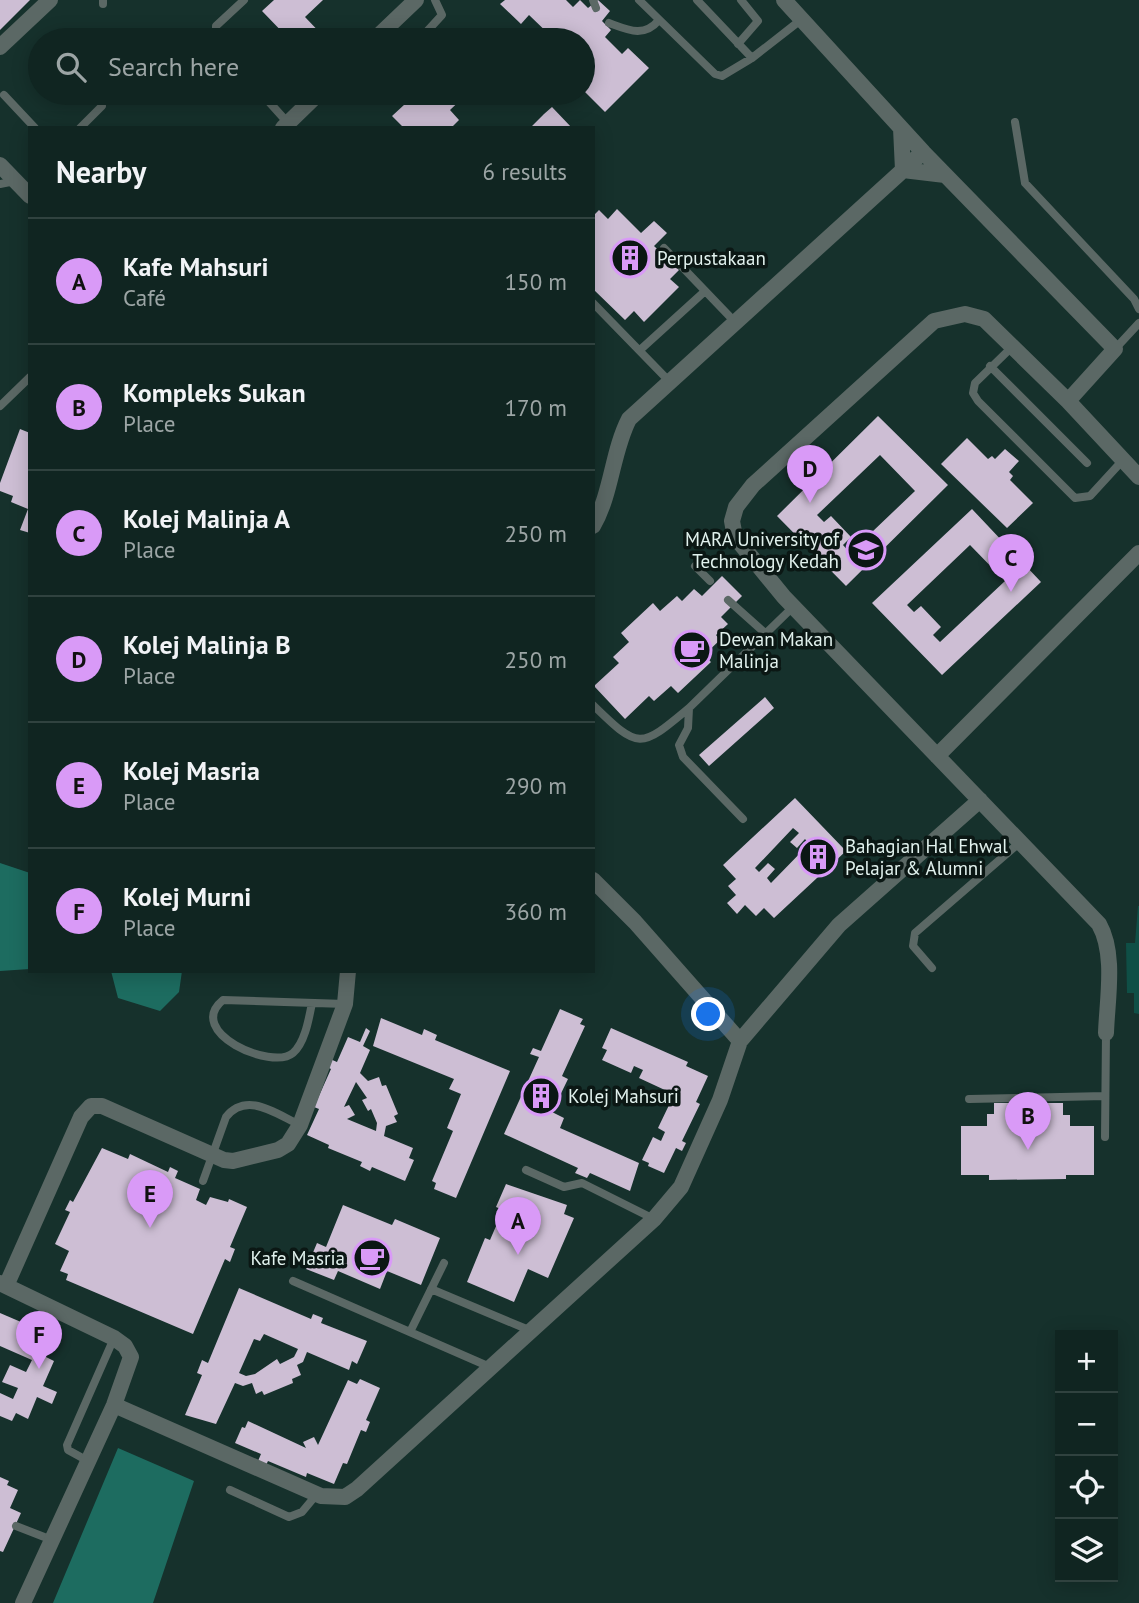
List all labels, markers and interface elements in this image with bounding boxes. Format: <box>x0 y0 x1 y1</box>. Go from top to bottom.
search box <box>28 28 595 105</box>
icon: search <box>52 48 90 86</box>
text: Search here <box>108 50 239 83</box>
text: Nearby <box>56 152 146 191</box>
text: 6 results <box>483 157 567 186</box>
building icon: Perpustakaan <box>609 237 651 279</box>
place label: Perpustakaan <box>657 246 766 270</box>
text: Kafe Mahsuri <box>123 250 268 283</box>
text: A <box>72 267 86 296</box>
text: 150 m <box>505 267 567 296</box>
text: Café <box>123 283 166 312</box>
text: Kompleks Sukan <box>123 376 306 409</box>
text: B <box>72 393 86 422</box>
text: 170 m <box>505 393 567 422</box>
text: Place <box>123 409 176 438</box>
pin: D <box>787 445 833 503</box>
text: Kolej Malinja A <box>123 502 290 535</box>
text: C <box>73 519 85 548</box>
text: 250 m <box>505 519 567 548</box>
place label: MARA University of Technology Kedah <box>685 527 840 573</box>
school or university icon: MARA University of Technology Kedah <box>845 529 887 571</box>
pin: C <box>988 534 1034 592</box>
text: Place <box>123 535 176 564</box>
place label: Dewan Makan Malinja <box>719 627 833 673</box>
text: Kolej Malinja B <box>123 628 291 661</box>
cafe icon: Dewan Makan Malinja <box>671 629 713 671</box>
text: D <box>72 645 86 674</box>
text: 250 m <box>505 645 567 674</box>
text: Place <box>123 661 176 690</box>
text: Kolej Masria <box>123 754 260 787</box>
text: E <box>73 771 85 800</box>
text: 290 m <box>505 771 567 800</box>
text: Place <box>123 787 176 816</box>
place label: Bahagian Hal Ehwal Pelajar & Alumni <box>845 834 1008 880</box>
building icon: Bahagian Hal Ehwal Pelajar & Alumni <box>797 836 839 878</box>
text: Kolej Murni <box>123 880 251 913</box>
text: F <box>73 897 85 926</box>
text: 360 m <box>505 897 567 926</box>
text: Place <box>123 913 176 942</box>
your location <box>691 997 725 1031</box>
building icon: Kolej Mahsuri <box>520 1075 562 1117</box>
place label: Kolej Mahsuri <box>568 1084 679 1108</box>
pin: B <box>1005 1092 1051 1150</box>
pin: E <box>127 1170 173 1228</box>
pin: A <box>495 1197 541 1255</box>
cafe icon: Kafe Masria <box>351 1237 393 1279</box>
place label: Kafe Masria <box>251 1246 345 1270</box>
pin: F <box>16 1311 62 1369</box>
map controls <box>1055 1330 1118 1582</box>
button: + <box>1055 1330 1118 1393</box>
button: − <box>1055 1393 1118 1456</box>
button: locate <box>1055 1456 1118 1519</box>
button: layers <box>1055 1519 1118 1582</box>

